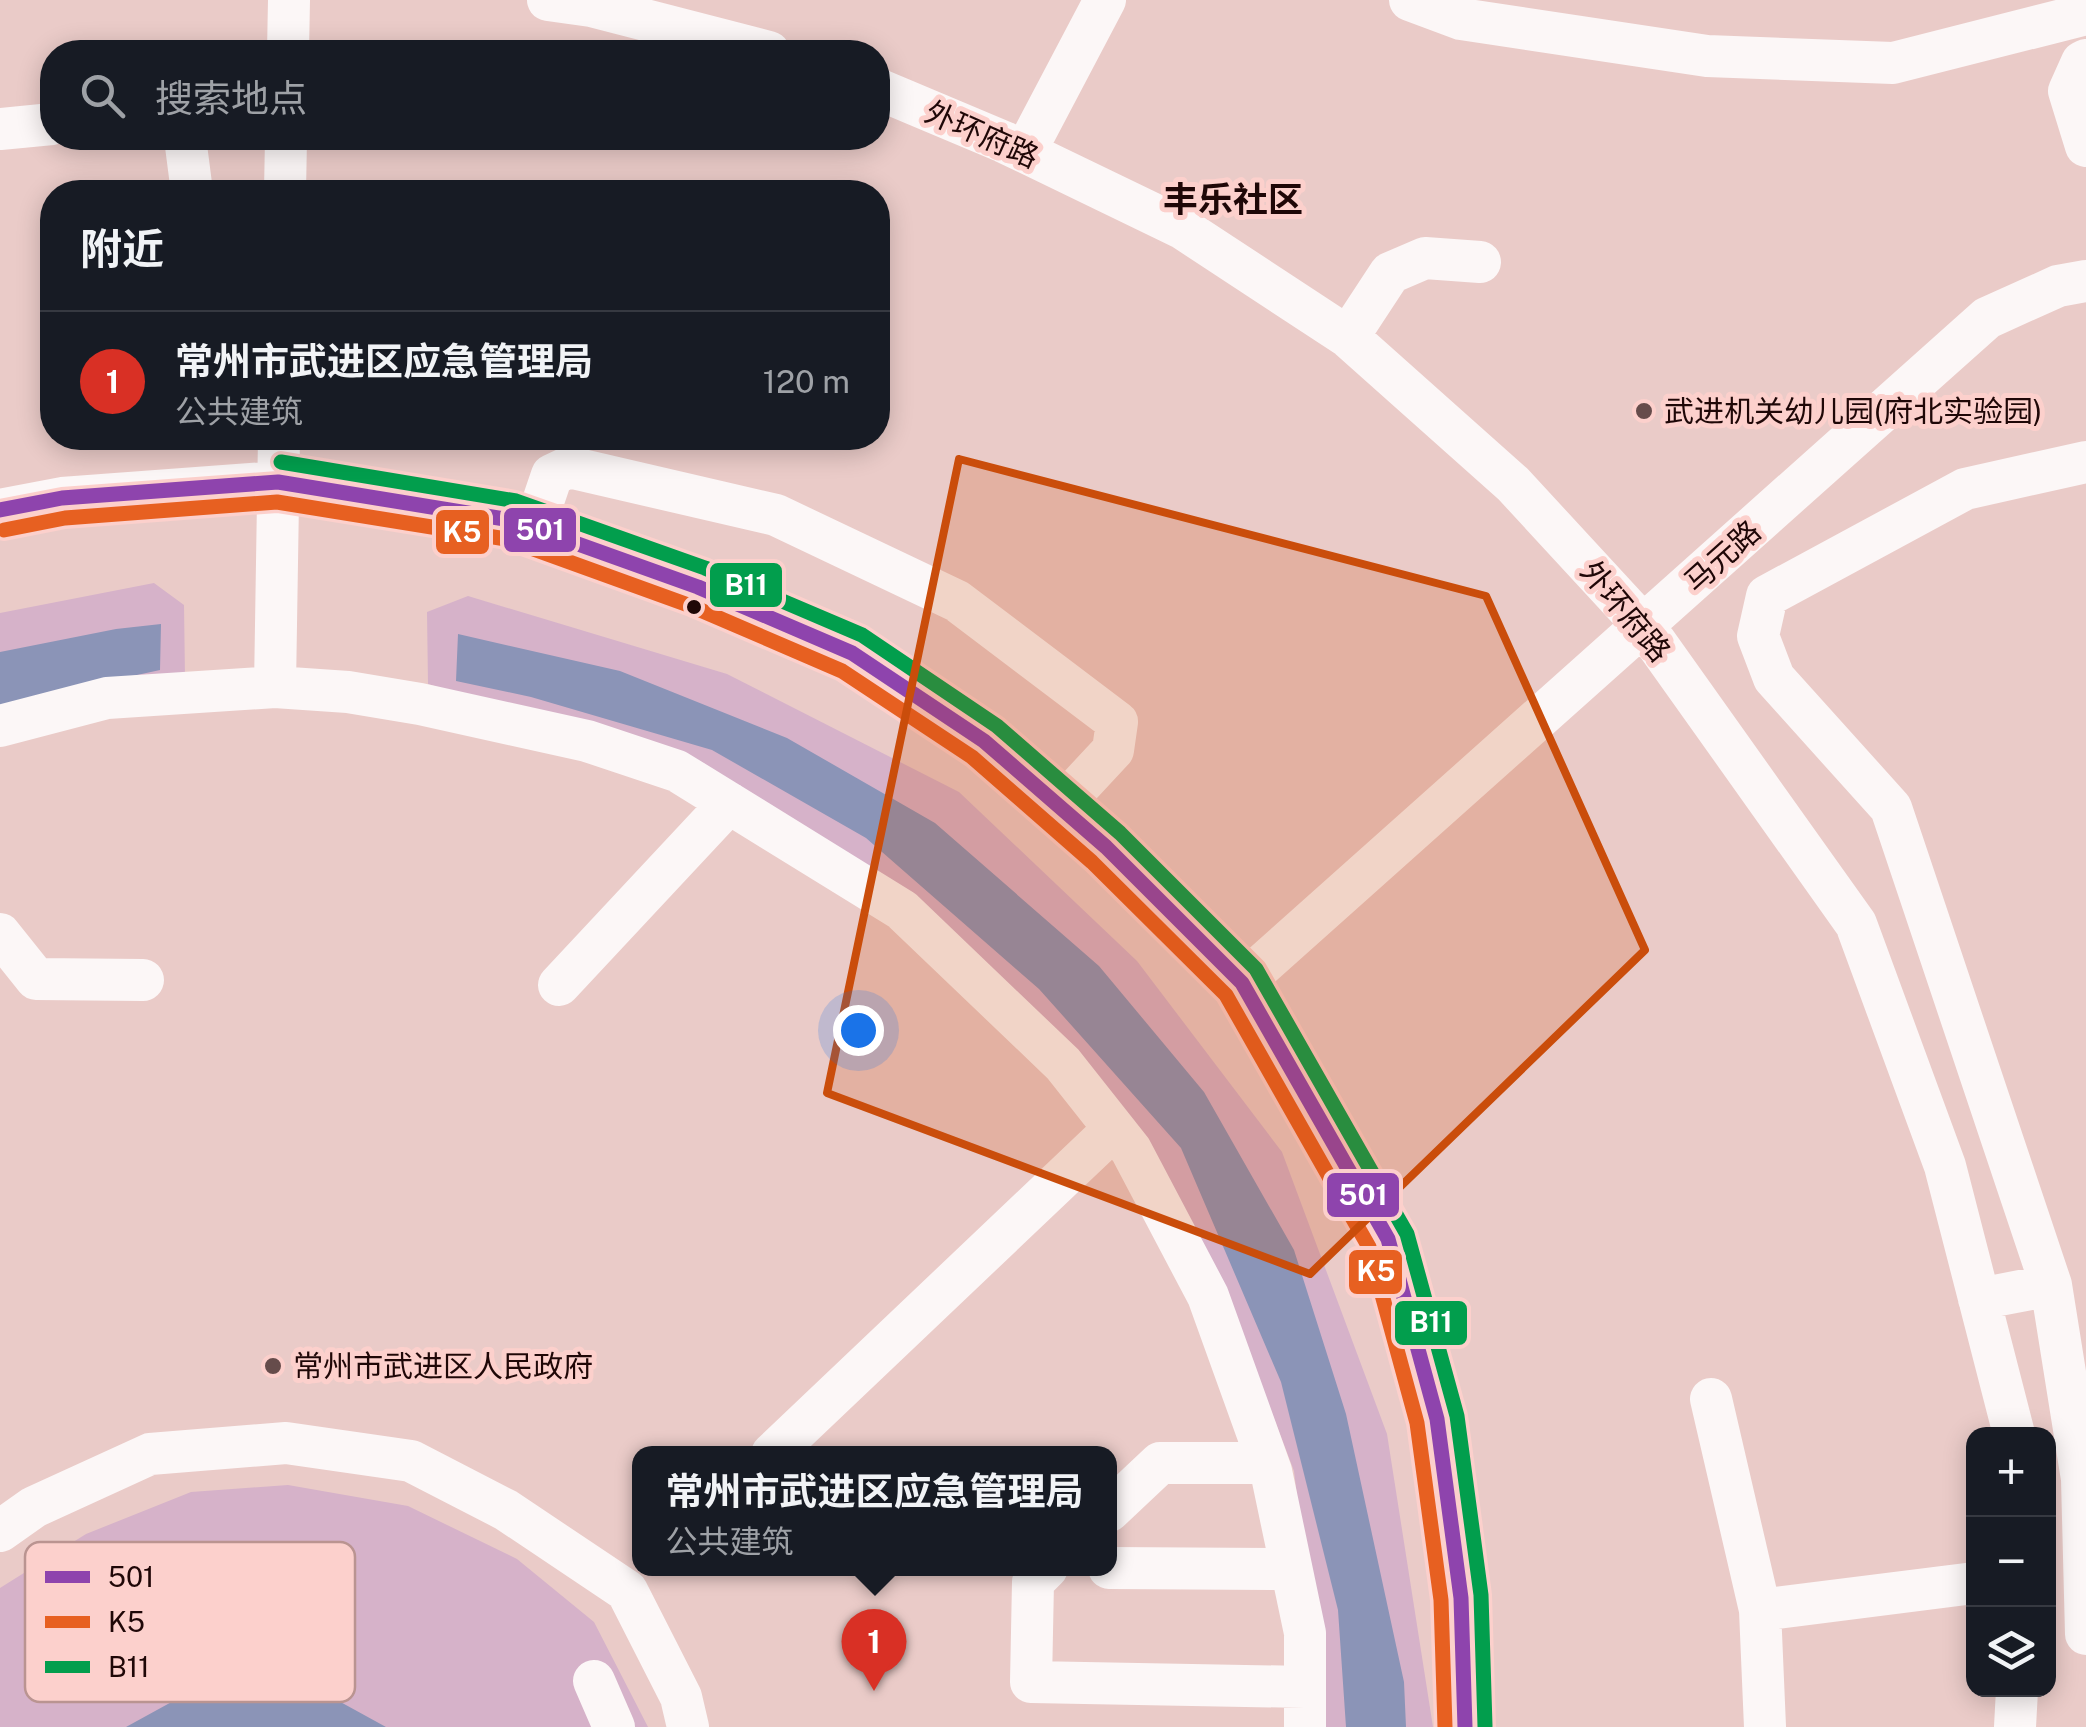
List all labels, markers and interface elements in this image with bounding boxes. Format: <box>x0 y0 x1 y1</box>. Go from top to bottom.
search box <box>40 40 890 150</box>
icon: search <box>75 68 130 123</box>
text: 搜索地点 <box>155 76 307 121</box>
street label: 外环府路 <box>920 93 1044 175</box>
district label: 丰乐社区 <box>1163 179 1303 220</box>
text: 附近 <box>80 224 164 273</box>
text: 常州市武进区应急管理局 <box>175 339 593 384</box>
text: 1 <box>106 363 119 400</box>
text: 120 m <box>763 363 850 400</box>
text: 公共建筑 <box>175 393 303 430</box>
place label: 武进机关幼儿园(府北实验园) <box>1664 393 2042 429</box>
marker: 武进机关幼儿园(府北实验园) <box>1633 400 1655 422</box>
line badge: 501 <box>502 506 578 554</box>
line badge: K5 <box>434 508 491 556</box>
text: 501 <box>516 513 564 546</box>
street label: 马元路 <box>1677 513 1767 599</box>
text: K5 <box>443 515 481 548</box>
street label: 外环府路 <box>1574 553 1678 669</box>
line badge: B11 <box>708 561 784 609</box>
text: B11 <box>724 568 768 601</box>
unlabelled marker <box>684 597 704 617</box>
your location <box>833 1005 884 1056</box>
line badge: 501 <box>1325 1171 1401 1219</box>
text: 501 <box>1339 1178 1387 1211</box>
line badge: K5 <box>1347 1248 1404 1296</box>
text: K5 <box>1357 1254 1395 1287</box>
line badge: B11 <box>1393 1299 1469 1347</box>
text: B11 <box>1409 1305 1453 1338</box>
place label: 常州市武进区人民政府 <box>293 1348 593 1384</box>
marker: 常州市武进区人民政府 <box>262 1355 284 1377</box>
map controls <box>1966 1427 2056 1697</box>
button: + <box>1966 1427 2056 1517</box>
popup <box>632 1446 1117 1576</box>
text: 常州市武进区应急管理局 <box>665 1469 1084 1514</box>
button: − <box>1966 1517 2056 1607</box>
text: 公共建筑 <box>665 1523 794 1560</box>
legend <box>25 1542 355 1702</box>
text: 501 <box>108 1560 154 1593</box>
text: K5 <box>108 1605 145 1638</box>
button: layers <box>1966 1607 2056 1697</box>
pin: 1 <box>842 1608 906 1691</box>
text: B11 <box>108 1650 150 1683</box>

